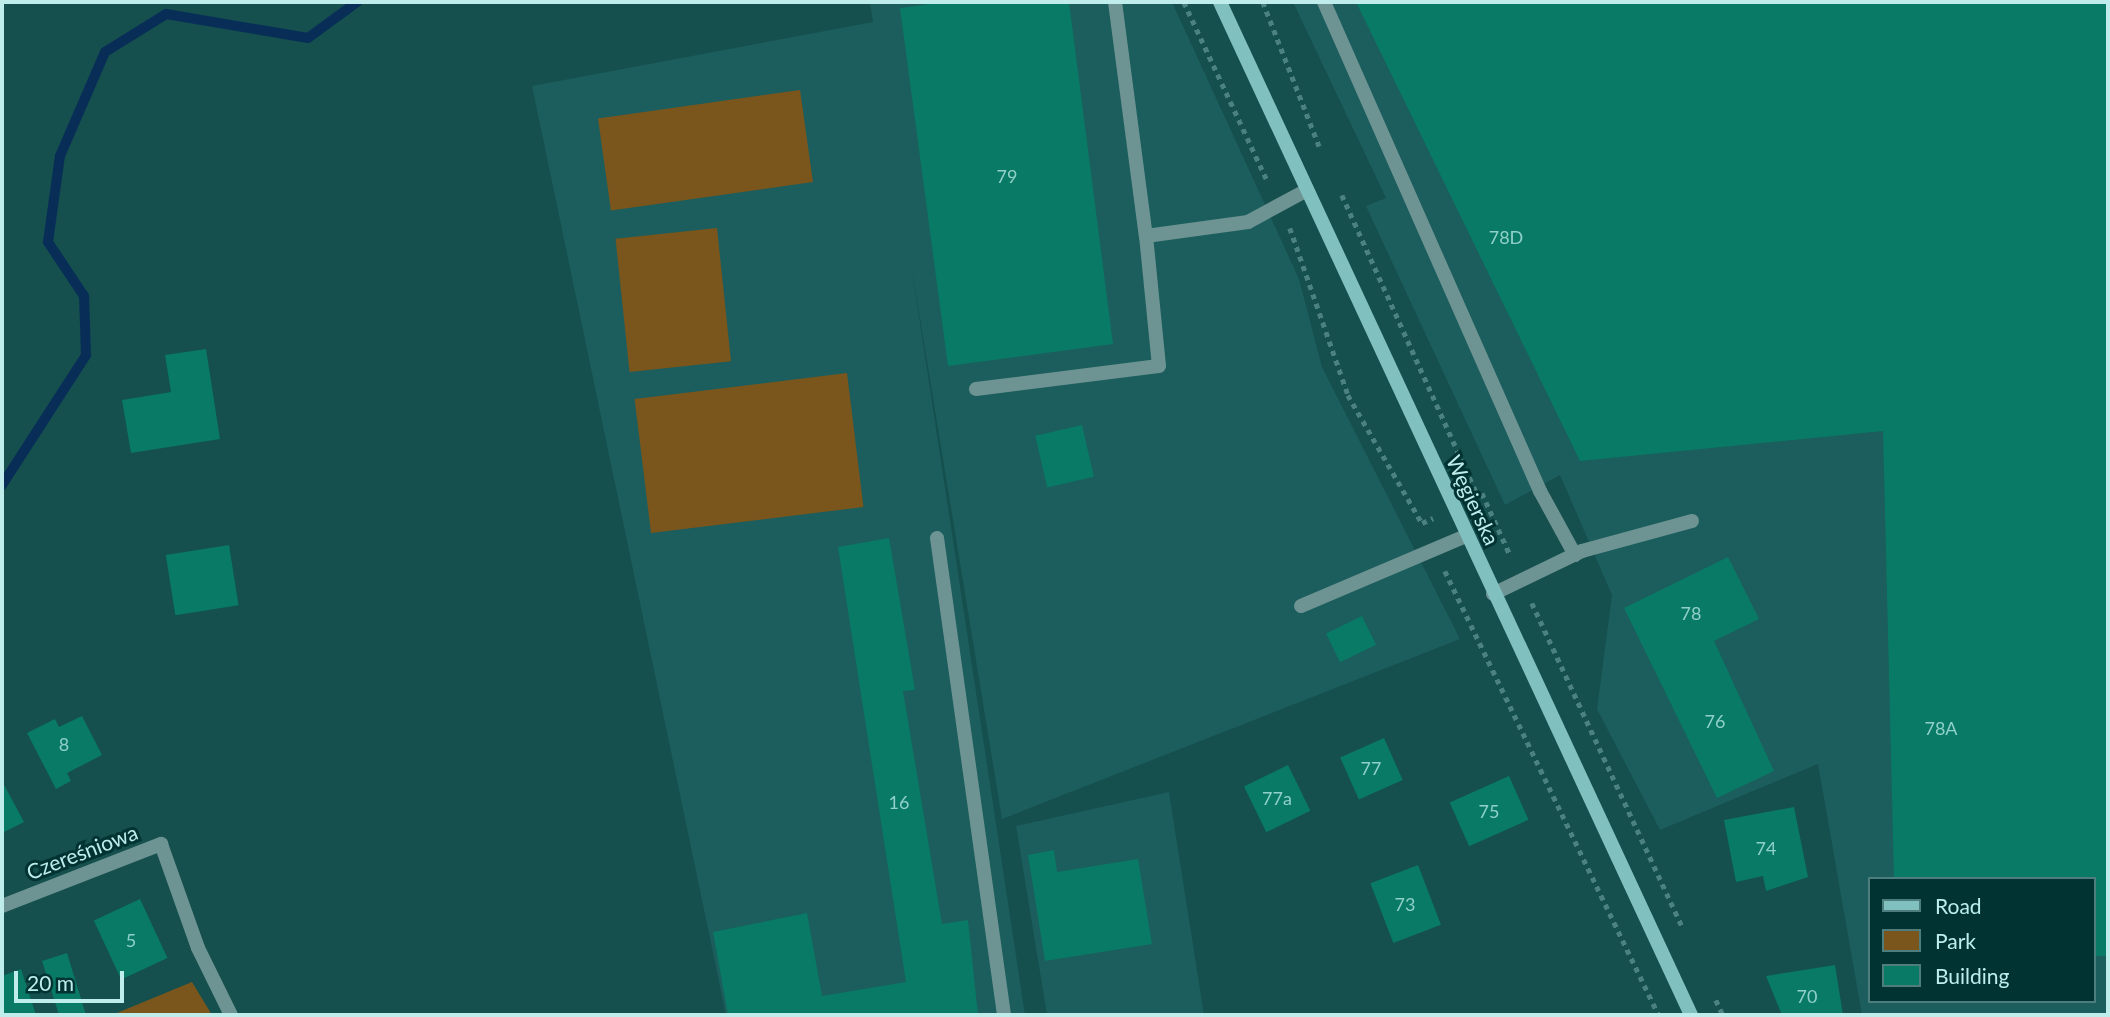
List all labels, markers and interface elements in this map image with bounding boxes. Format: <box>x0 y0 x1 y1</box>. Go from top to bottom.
house number: 79 <box>997 165 1017 187</box>
house number: 78D <box>1489 226 1523 248</box>
street label: Węgierska <box>1441 451 1505 549</box>
house number: 78 <box>1681 602 1701 624</box>
house number: 76 <box>1705 710 1725 732</box>
house number: 78A <box>1924 717 1958 739</box>
house number: 8 <box>59 733 69 755</box>
house number: 77 <box>1361 757 1381 779</box>
house number: 77a <box>1262 787 1292 809</box>
house number: 16 <box>889 791 909 813</box>
house number: 75 <box>1479 800 1499 822</box>
street label: Czereśniowa <box>23 819 141 885</box>
house number: 74 <box>1756 837 1776 859</box>
legend <box>1868 877 2096 1003</box>
house number: 73 <box>1395 893 1415 915</box>
text: Road <box>1935 893 1982 918</box>
text: Park <box>1935 928 1976 953</box>
house number: 5 <box>126 929 136 951</box>
scale bar <box>18 958 128 1002</box>
text: Building <box>1935 963 2010 988</box>
text: 20 m <box>27 970 74 995</box>
house number: 70 <box>1797 985 1817 1007</box>

